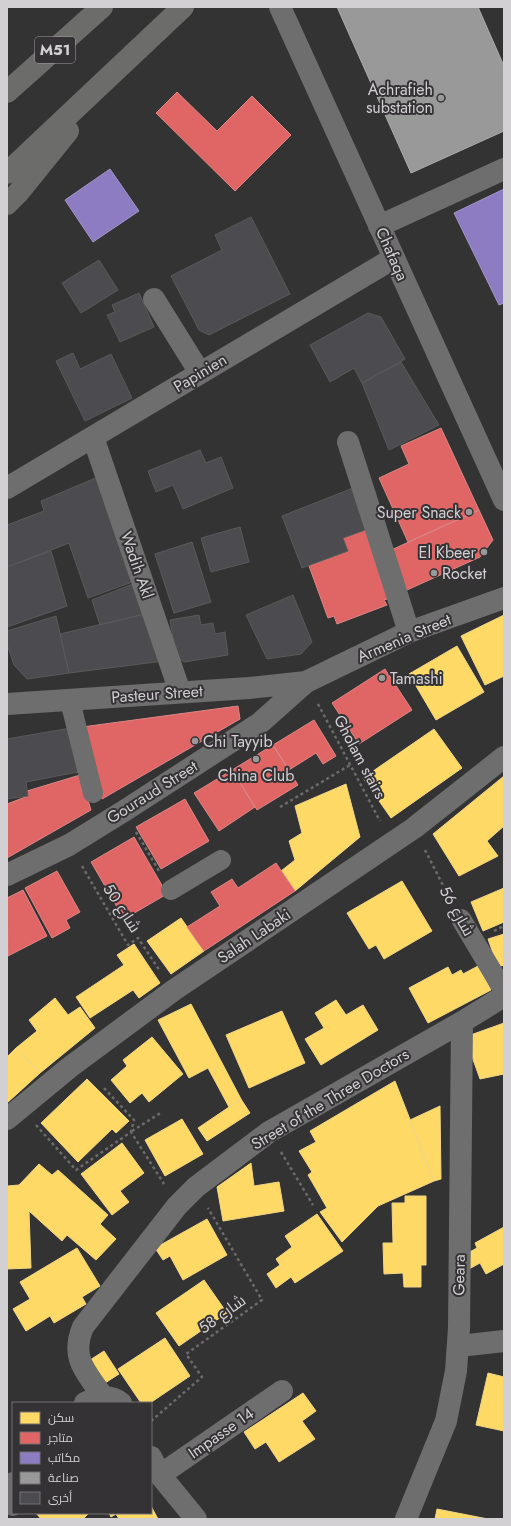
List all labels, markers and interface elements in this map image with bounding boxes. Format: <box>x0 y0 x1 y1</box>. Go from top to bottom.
road number: M51 <box>35 37 75 63</box>
place label: Achrafieh substation <box>366 78 433 119</box>
marker: Achrafieh substation <box>436 93 446 103</box>
street label: Chafaqa <box>370 224 414 284</box>
street label: Papinien <box>169 348 231 398</box>
place label: Super Snack <box>377 501 462 524</box>
marker: Super Snack <box>464 507 474 517</box>
street label: Wadih Akl <box>115 528 159 602</box>
place label: El Kbeer <box>419 541 476 564</box>
marker: El Kbeer <box>479 547 489 557</box>
place label: Rocket <box>442 562 486 585</box>
marker: Rocket <box>429 568 439 578</box>
street label: Armenia Street <box>353 608 455 668</box>
place label: Tamashi <box>390 667 443 690</box>
marker: Tamashi <box>377 673 387 683</box>
street label: Pasteur Street <box>111 679 204 709</box>
street label: Gholam stairs <box>328 711 392 803</box>
place label: Chi Tayyib <box>203 730 273 753</box>
marker: Chi Tayyib <box>190 736 200 746</box>
marker: China Club <box>251 754 261 764</box>
street label: Gouraud Street <box>102 755 202 829</box>
place label: China Club <box>218 764 294 787</box>
street label: شارع 50 <box>98 879 146 937</box>
street label: شارع 56 <box>434 882 480 940</box>
street label: Salah Labaki <box>213 903 295 969</box>
street label: Street of the Three Doctors <box>247 1043 413 1155</box>
street label: Geara <box>447 1254 471 1296</box>
street label: شارع 58 <box>194 1289 250 1339</box>
legend <box>12 1402 152 1514</box>
street label: Impasse 14 <box>183 1402 259 1464</box>
text: سكن <box>48 1409 74 1427</box>
text: متاجر <box>47 1429 73 1447</box>
text: مكاتب <box>48 1449 80 1467</box>
text: صناعة <box>48 1469 79 1487</box>
text: أخرى <box>48 1489 72 1507</box>

